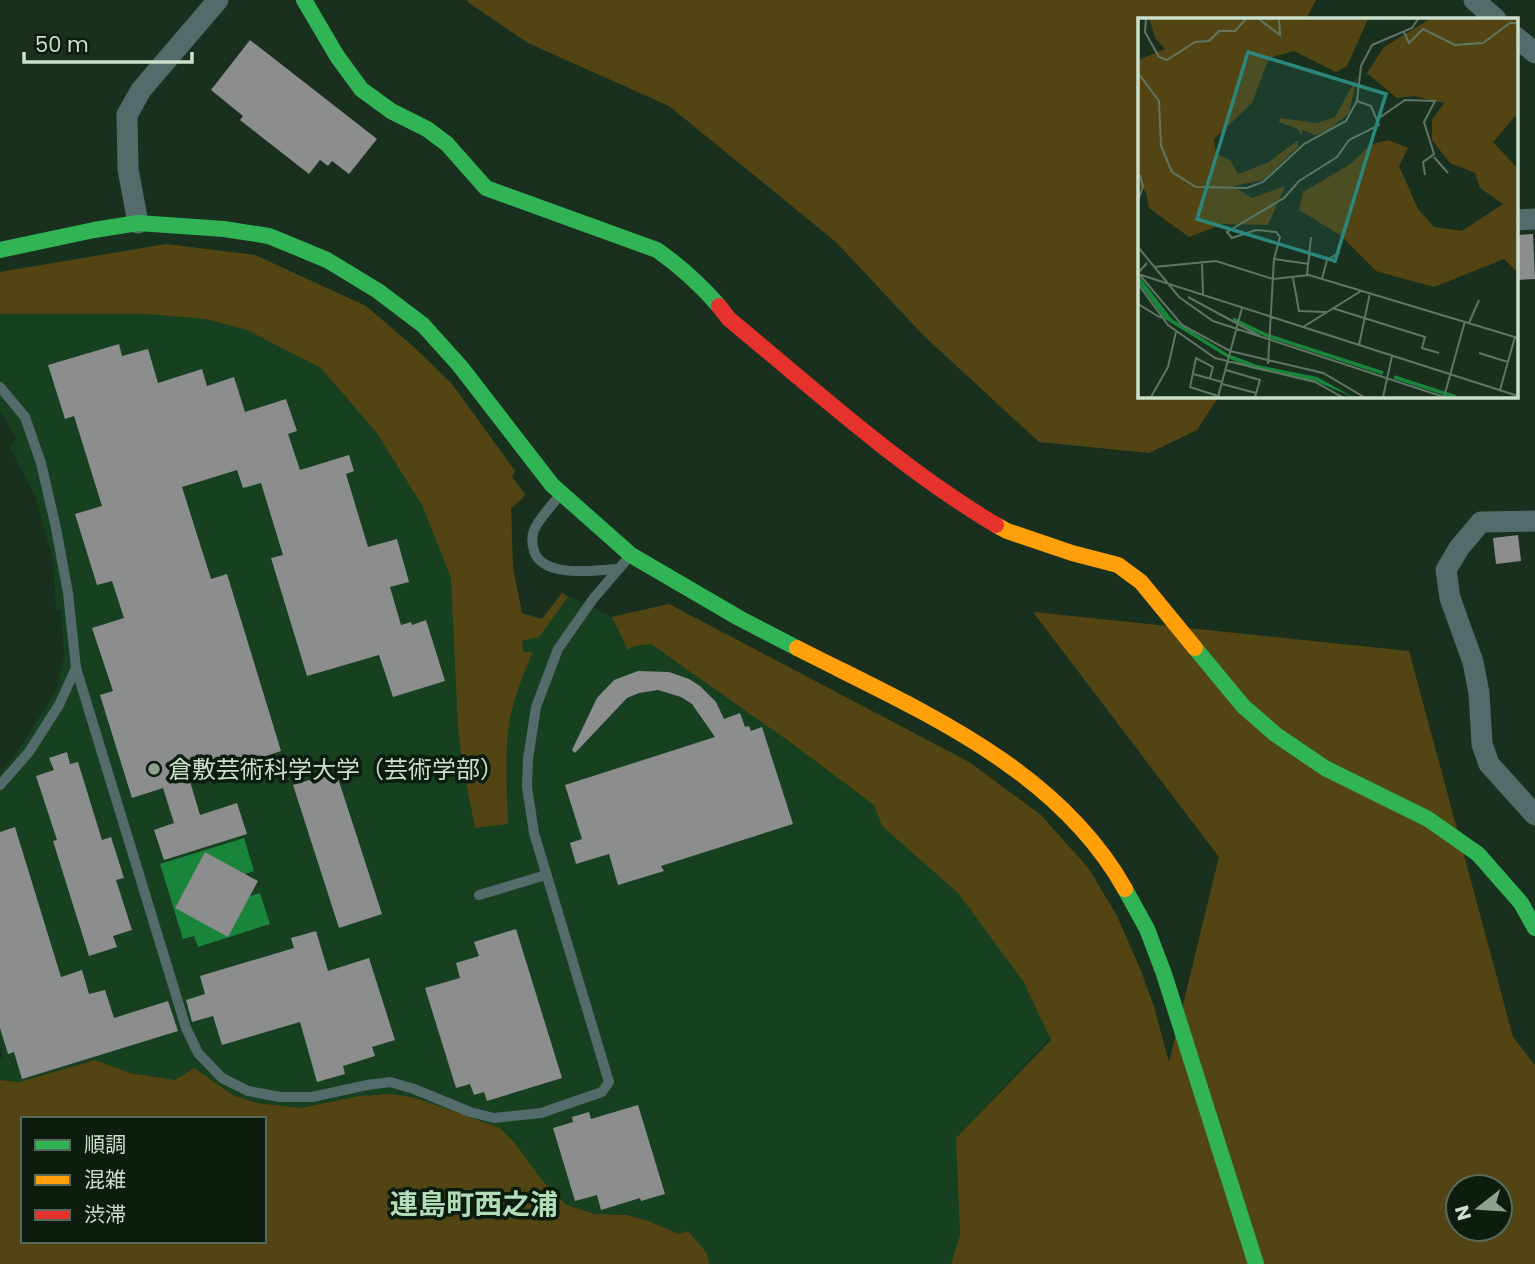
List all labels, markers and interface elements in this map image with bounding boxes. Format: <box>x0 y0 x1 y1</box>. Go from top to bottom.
inset map <box>1138 18 1518 397</box>
scale bar <box>24 21 192 65</box>
text: 50 m <box>35 30 89 59</box>
place label: 倉敷芸術科学大学（芸術学部） <box>168 753 504 786</box>
marker: 倉敷芸術科学大学（芸術学部） <box>146 761 162 777</box>
legend <box>21 1117 266 1243</box>
text: 順調 <box>84 1130 126 1159</box>
text: 混雑 <box>84 1165 126 1194</box>
north arrow <box>1444 1173 1514 1243</box>
district label: 連島町西之浦 <box>390 1185 558 1224</box>
text: 渋滞 <box>84 1200 126 1229</box>
text: N <box>1448 1202 1478 1224</box>

